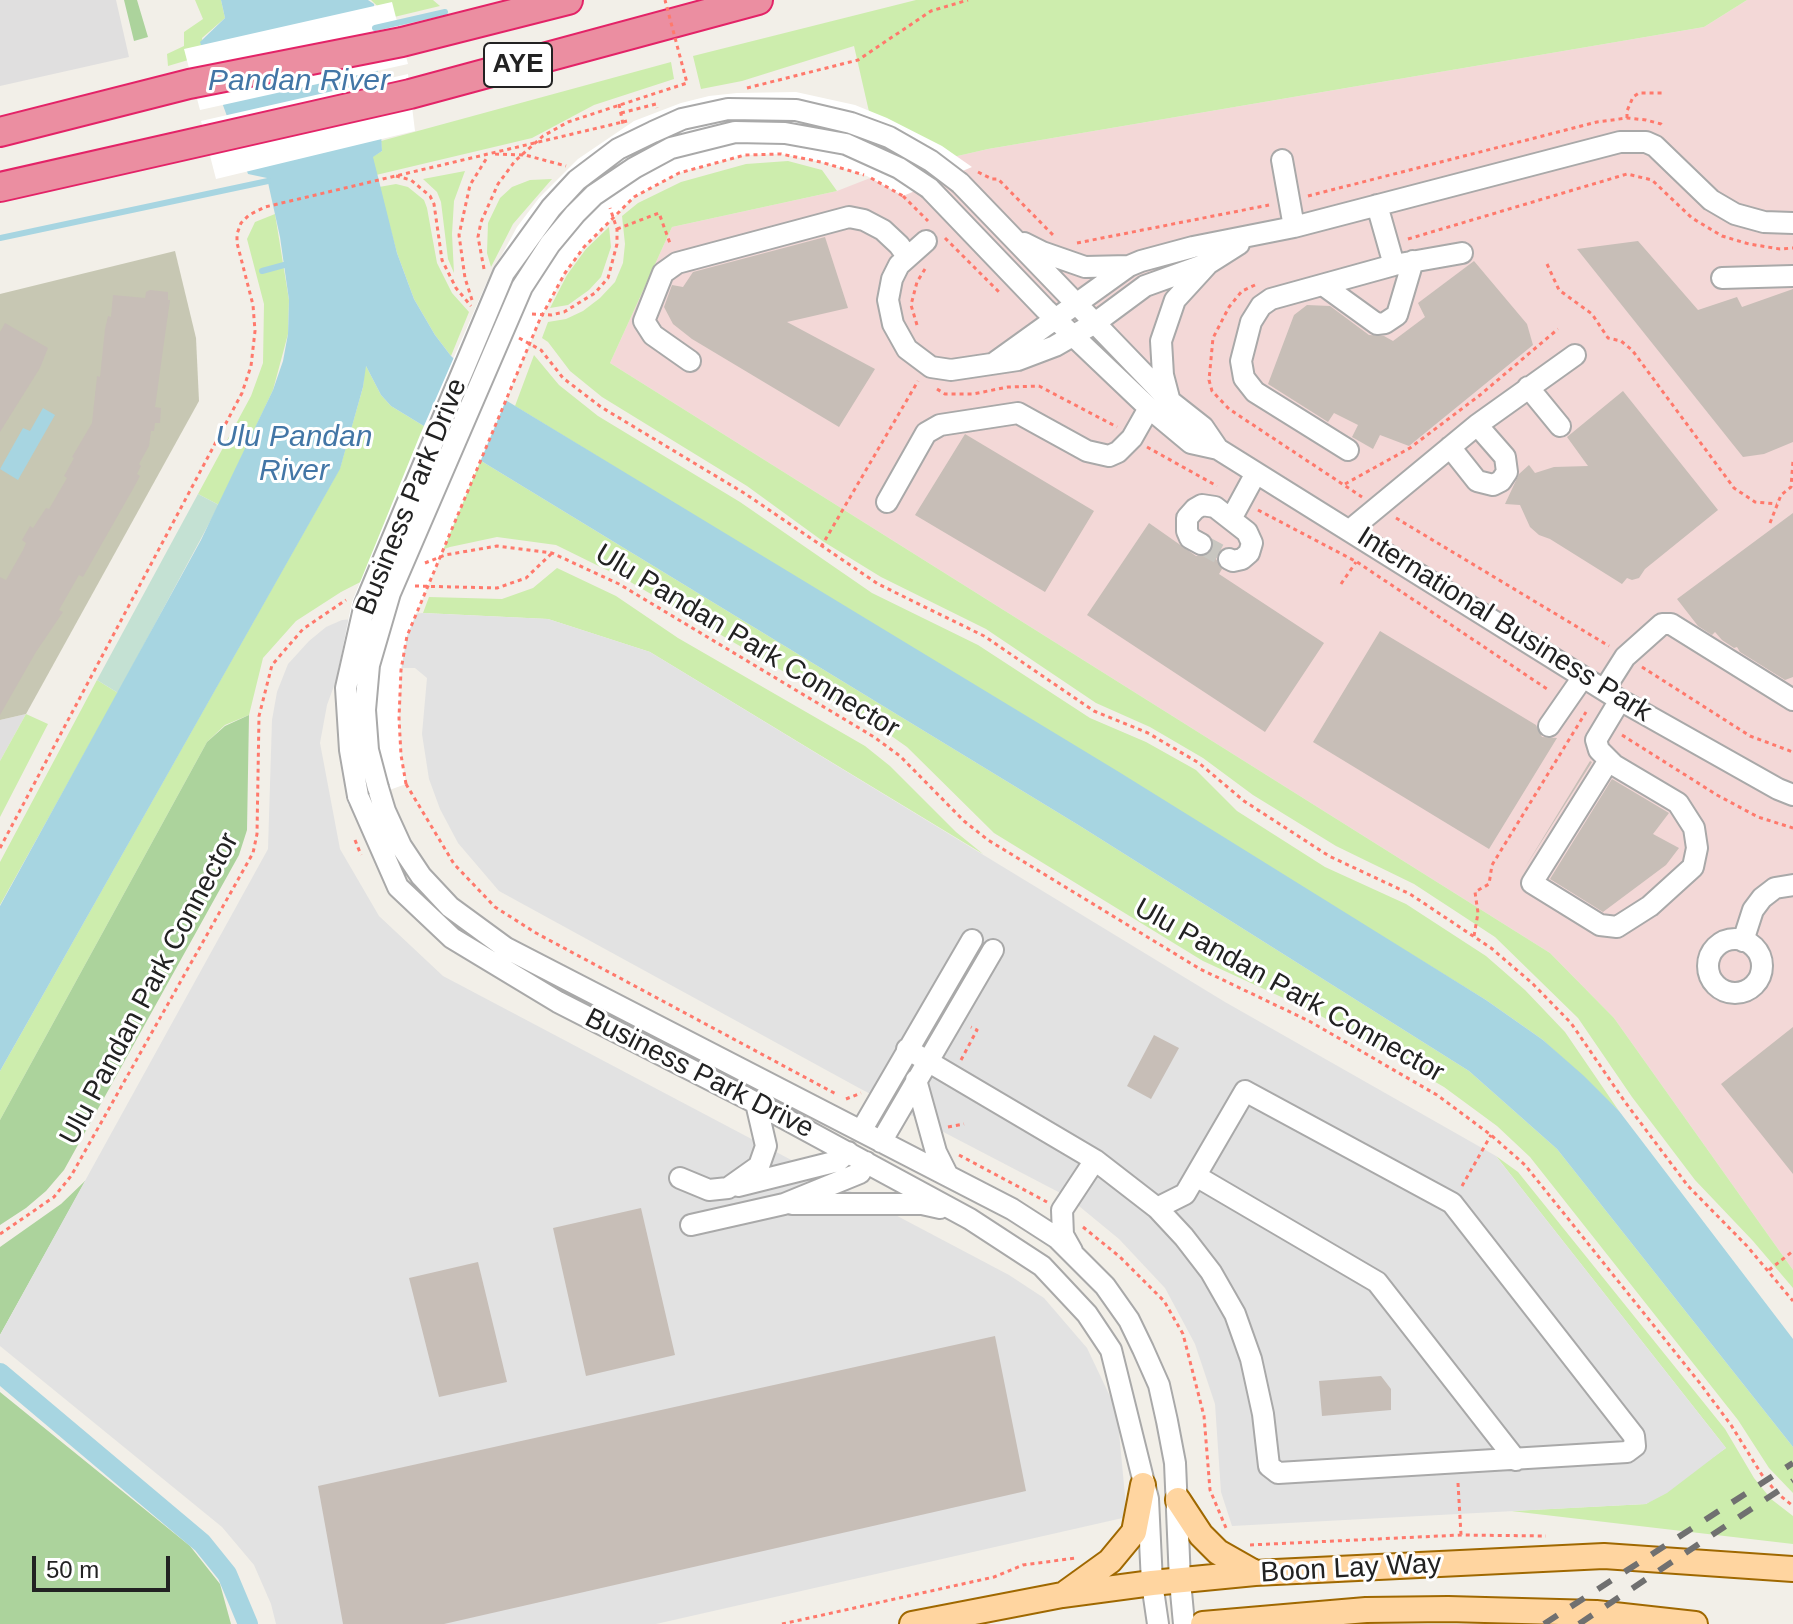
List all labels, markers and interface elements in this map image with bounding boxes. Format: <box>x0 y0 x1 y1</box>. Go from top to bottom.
road number: AYE <box>484 43 552 87</box>
water label: Pandan River <box>208 64 390 100</box>
street label: Business Park Drive <box>349 374 475 620</box>
water label: Ulu Pandan River <box>216 420 372 490</box>
street label: International Business Park <box>1351 520 1657 730</box>
street label: Ulu Pandan Park Connector <box>589 538 905 746</box>
street label: Ulu Pandan Park Connector <box>53 827 247 1151</box>
street label: Ulu Pandan Park Connector <box>1128 892 1450 1090</box>
street label: Business Park Drive <box>579 1002 819 1146</box>
scale bar <box>36 1540 174 1590</box>
street label: Boon Lay Way <box>1260 1547 1442 1591</box>
text: 50 m <box>46 1556 99 1583</box>

